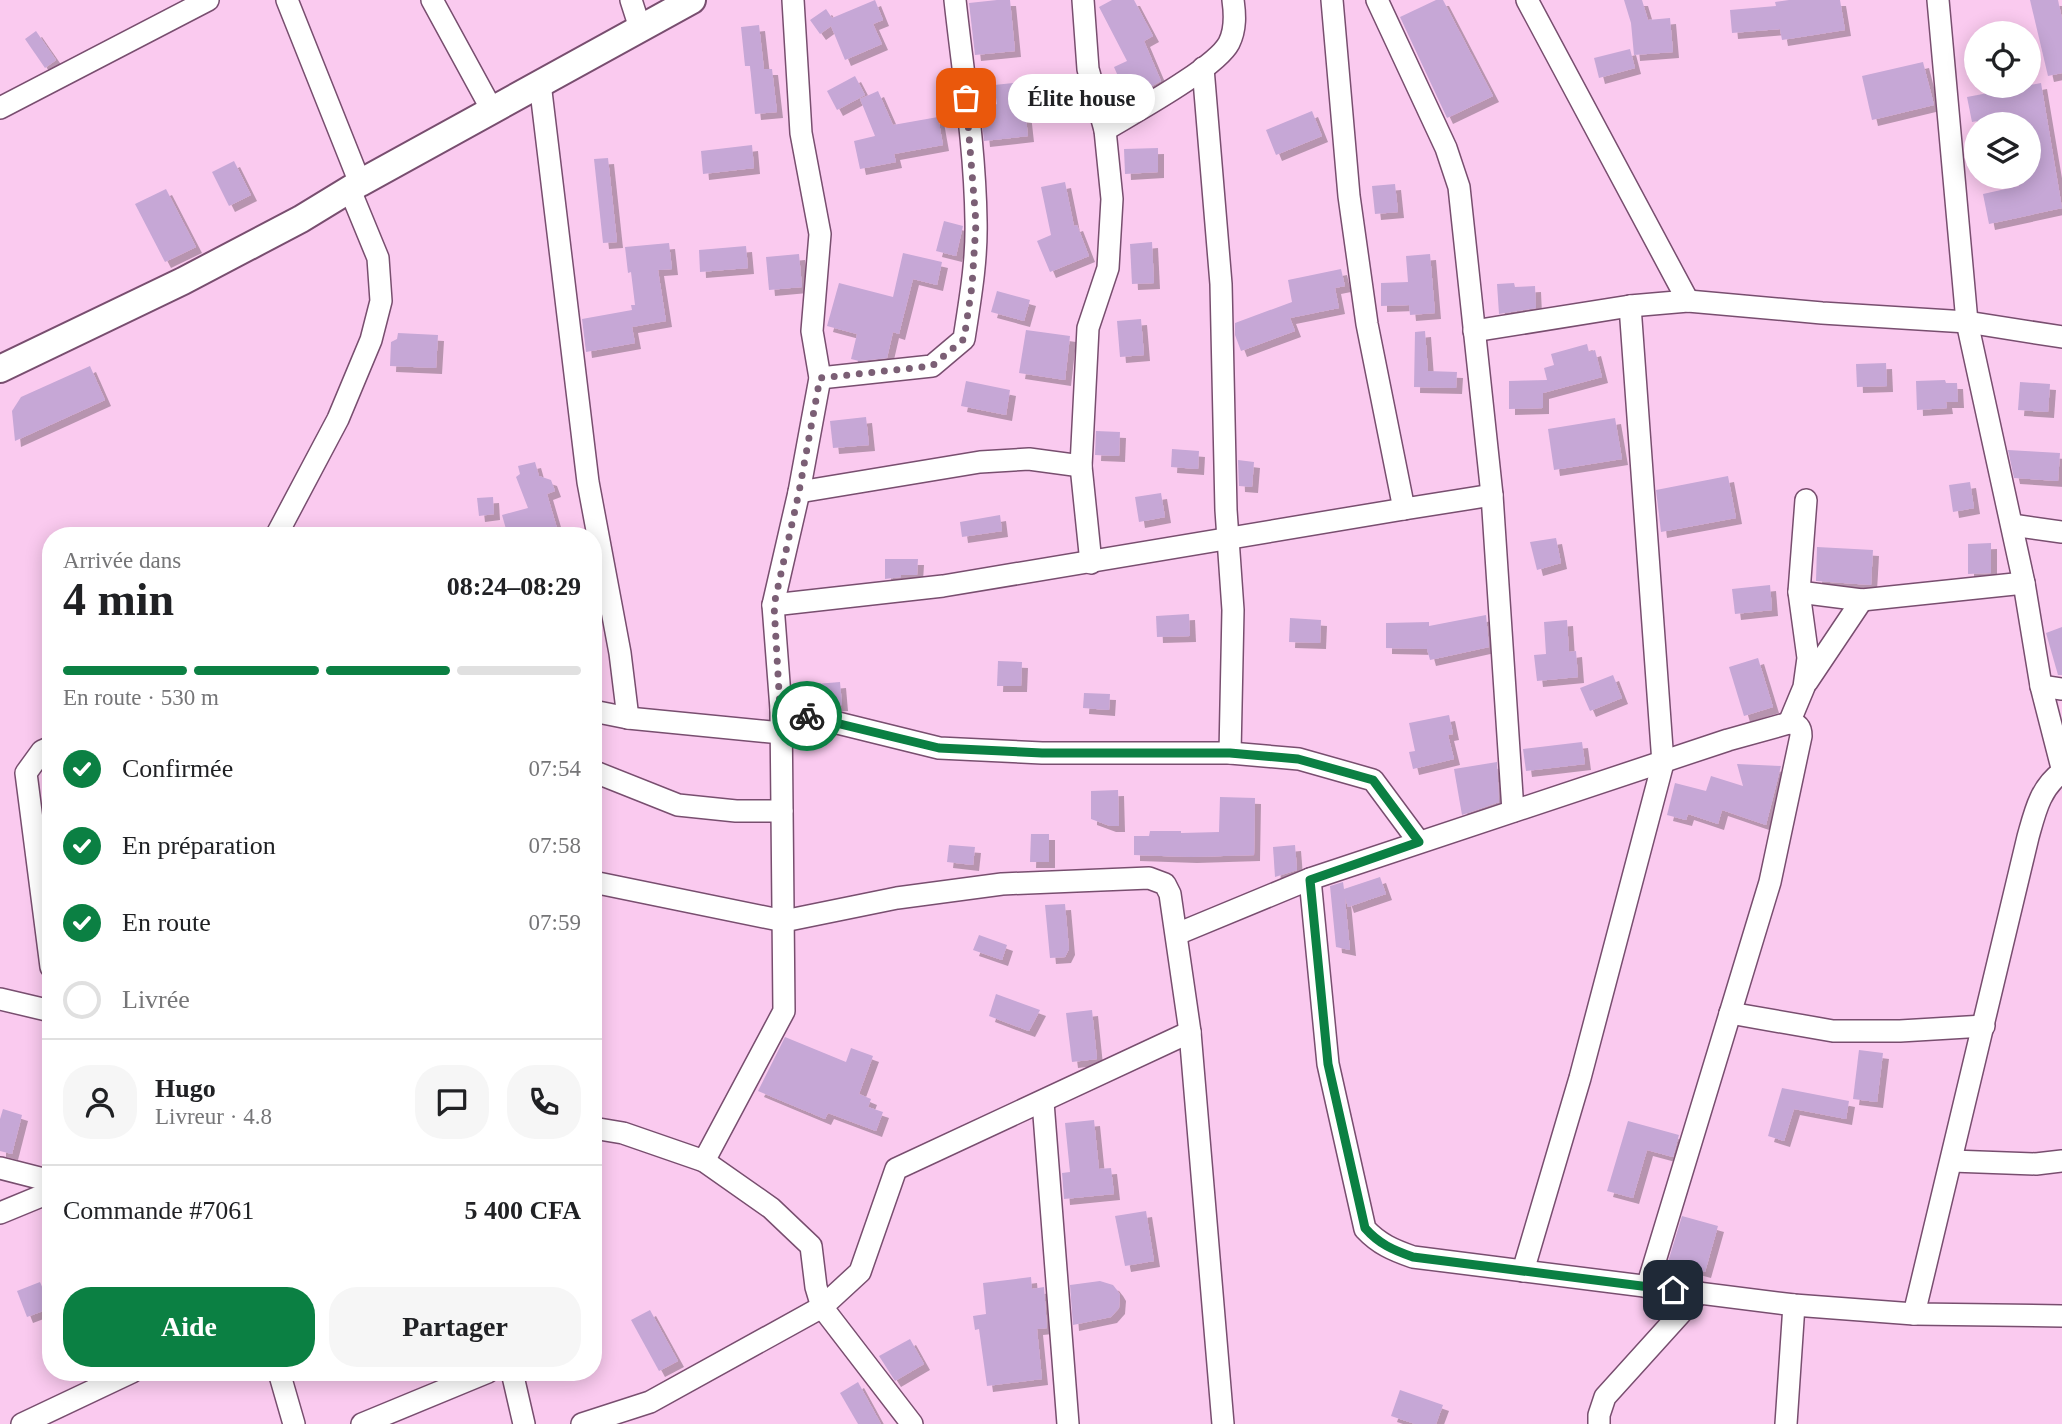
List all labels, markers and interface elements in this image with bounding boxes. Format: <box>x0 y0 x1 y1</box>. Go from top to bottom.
map controls <box>1964 21 2041 189</box>
button: locate <box>1964 21 2041 98</box>
pin <box>936 68 996 128</box>
callout: Élite house <box>1008 74 1155 122</box>
icon: bag <box>947 79 985 117</box>
text: Élite house <box>1028 86 1135 111</box>
button: layers <box>1964 112 2041 189</box>
text: Arrivée dans <box>63 548 181 573</box>
text: 08:24–08:29 <box>447 572 581 601</box>
text: 4 min <box>63 574 174 625</box>
courier <box>772 681 842 751</box>
text: En route · 530 m <box>63 685 219 710</box>
icon: bike <box>788 697 826 735</box>
icon: check <box>63 750 101 788</box>
text: Confirmée <box>122 754 233 783</box>
text: 07:54 <box>529 756 581 781</box>
icon: check <box>63 827 101 865</box>
text: En préparation <box>122 831 276 860</box>
text: 07:58 <box>529 833 581 858</box>
icon: check <box>63 904 101 942</box>
text: En route <box>122 908 211 937</box>
text: 07:59 <box>529 910 581 935</box>
text: Livrée <box>122 985 190 1014</box>
button: person <box>63 1065 137 1139</box>
button: chat <box>415 1065 489 1139</box>
button: phone <box>507 1065 581 1139</box>
text: Hugo <box>155 1074 216 1103</box>
text: Livreur · 4.8 <box>155 1104 272 1129</box>
text: Commande #7061 <box>63 1196 254 1225</box>
text: 5 400 CFA <box>464 1196 581 1225</box>
pin <box>1643 1260 1703 1320</box>
icon: home <box>1654 1271 1692 1309</box>
button: Aide <box>63 1287 315 1367</box>
button: Partager <box>329 1287 581 1367</box>

